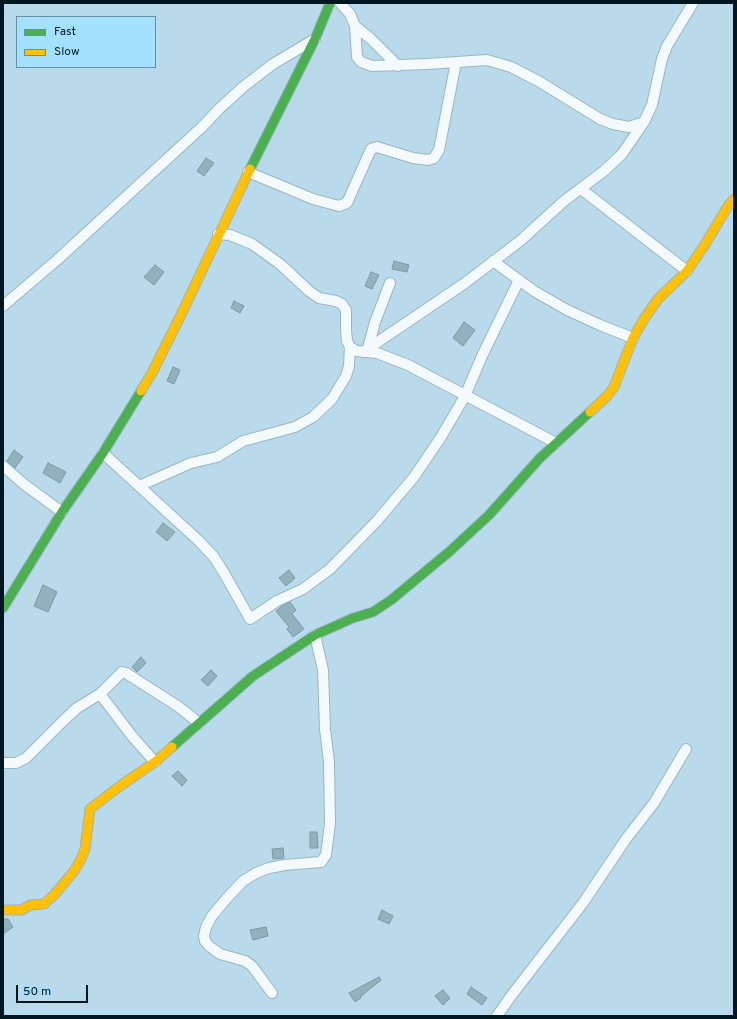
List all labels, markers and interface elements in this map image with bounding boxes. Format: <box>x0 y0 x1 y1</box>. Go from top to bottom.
legend <box>16 16 156 68</box>
text: Fast <box>54 24 76 40</box>
text: Slow <box>54 44 80 60</box>
scale bar <box>18 977 90 1003</box>
text: 50 m <box>23 984 51 1000</box>

